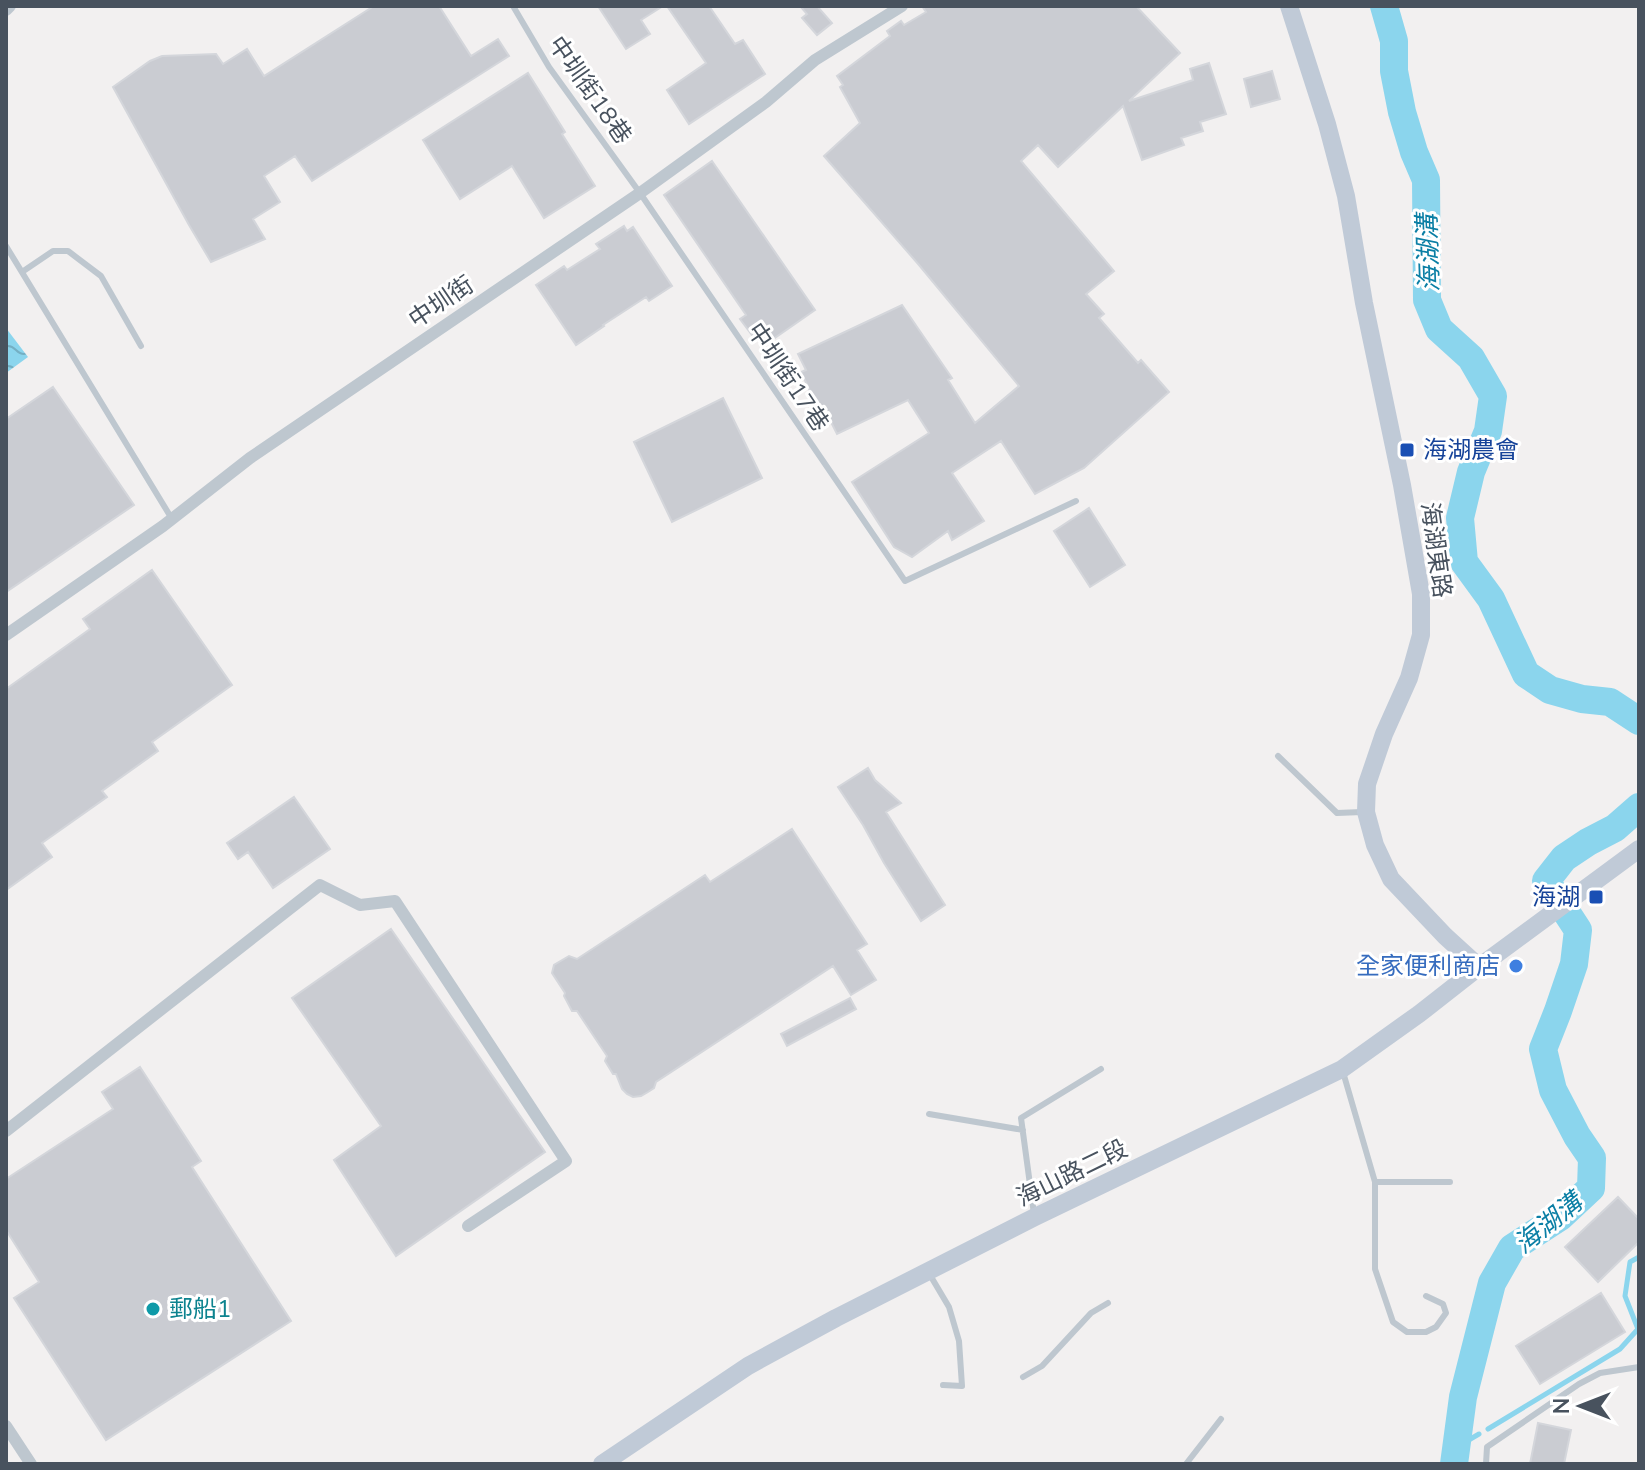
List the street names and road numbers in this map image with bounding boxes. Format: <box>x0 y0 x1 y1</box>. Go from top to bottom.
street label: 中圳街18巷 <box>541 30 639 150</box>
street label: 中圳街 <box>402 269 480 335</box>
street label: 中圳街17巷 <box>740 316 836 438</box>
street label: 海湖東路 <box>1413 500 1459 600</box>
street label: 海山路二段 <box>1011 1132 1133 1214</box>

